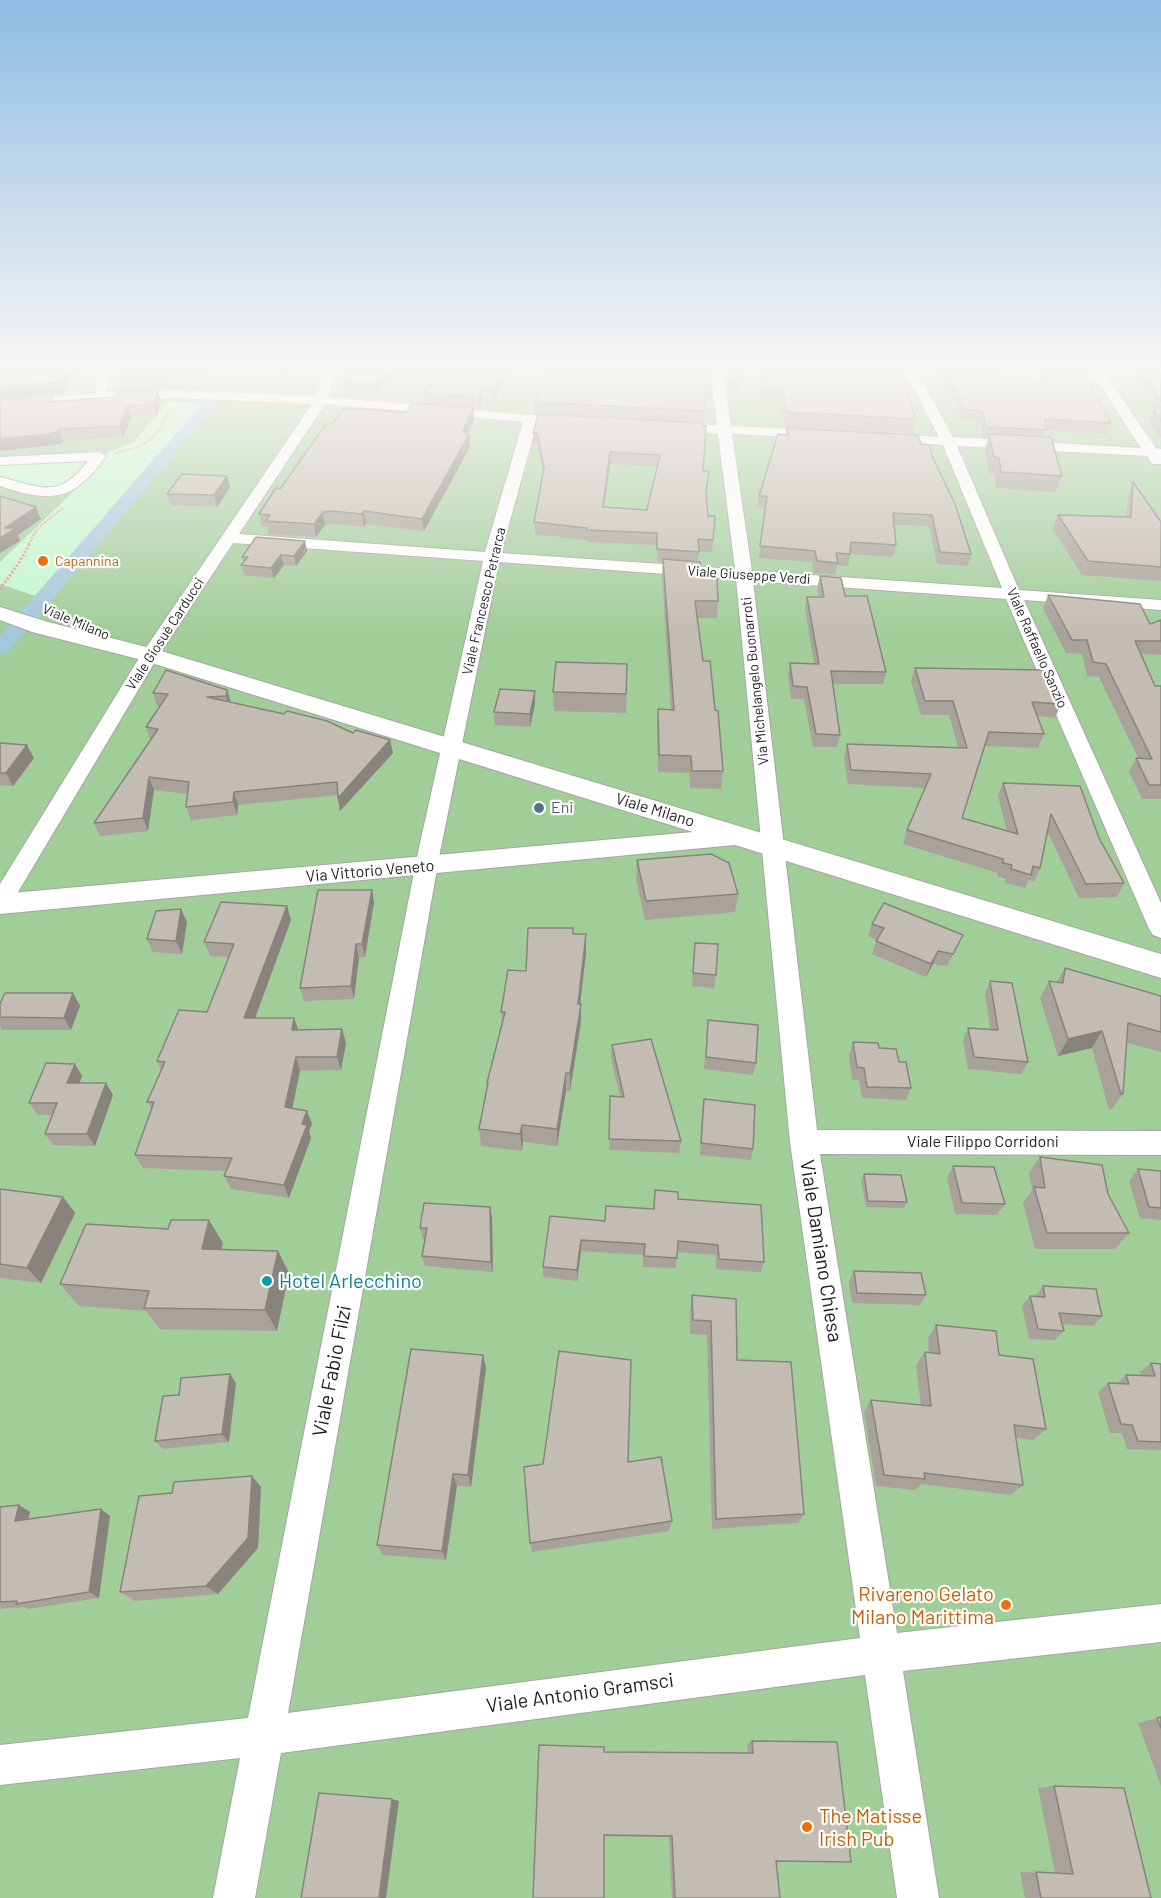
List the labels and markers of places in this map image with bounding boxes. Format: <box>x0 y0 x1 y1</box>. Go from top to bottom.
place label: Capannina <box>55 553 119 569</box>
marker: Capannina <box>36 554 50 568</box>
place label: Eni <box>551 798 573 818</box>
marker: Eni <box>532 801 546 815</box>
place label: Hotel Arlecchino <box>279 1269 422 1293</box>
marker: Hotel Arlecchino <box>260 1274 274 1288</box>
place label: Rivareno Gelato Milano Marittima <box>851 1582 994 1629</box>
marker: Rivareno Gelato Milano Marittima <box>999 1598 1013 1612</box>
place label: The Matisse Irish Pub <box>819 1804 922 1851</box>
marker: The Matisse Irish Pub <box>800 1820 814 1834</box>

